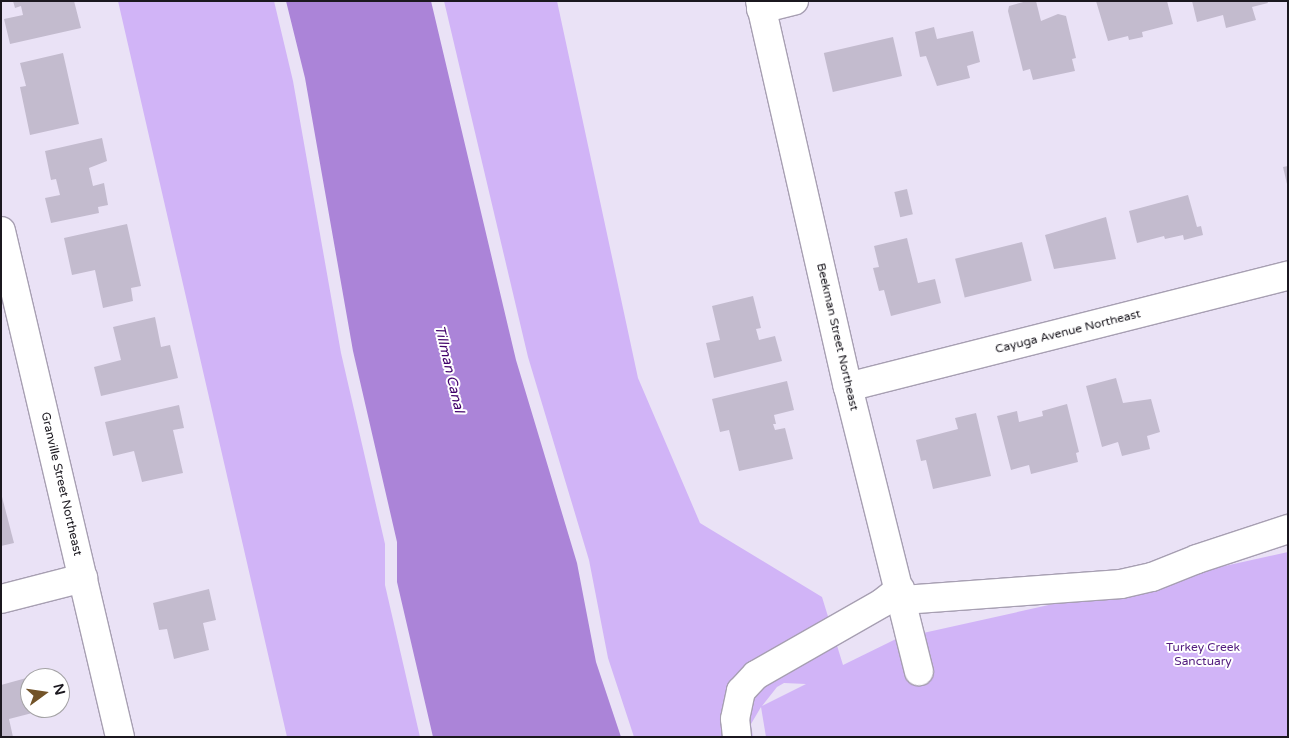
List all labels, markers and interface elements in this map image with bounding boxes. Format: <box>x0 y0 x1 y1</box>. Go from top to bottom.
street label: Beekman Street Northeast <box>813 262 861 412</box>
street label: Cayuga Avenue Northeast <box>994 307 1142 357</box>
water label: Tillman Canal <box>431 324 467 414</box>
street label: Granville Street Northeast <box>37 411 85 557</box>
park label: Turkey Creek Sanctuary <box>1166 641 1240 669</box>
north arrow <box>20 668 70 718</box>
text: N <box>49 682 69 697</box>

